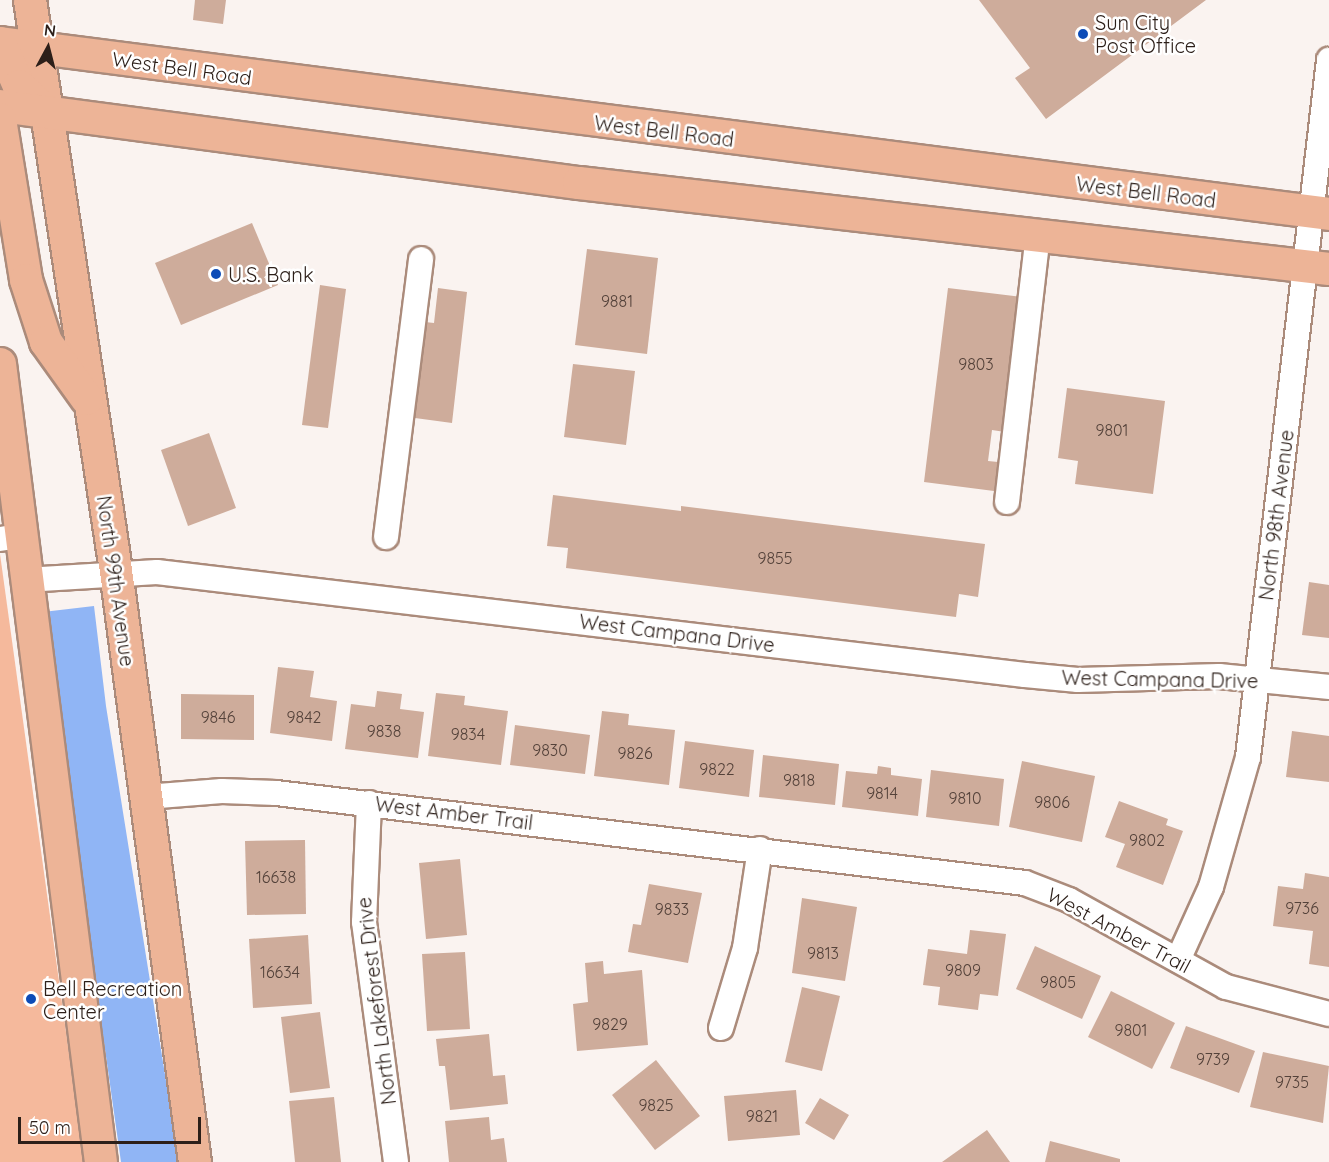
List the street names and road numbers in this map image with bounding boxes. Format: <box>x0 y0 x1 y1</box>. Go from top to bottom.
street label: West Bell Road <box>111 46 253 90</box>
street label: West Bell Road <box>593 111 735 151</box>
street label: West Bell Road <box>1075 172 1217 212</box>
street label: North 98th Avenue <box>1254 428 1298 602</box>
street label: North 99th Avenue <box>92 494 140 668</box>
street label: West Campana Drive <box>578 609 776 657</box>
street label: West Campana Drive <box>1061 665 1259 693</box>
street label: West Amber Trail <box>374 791 534 835</box>
street label: West Amber Trail <box>1043 882 1195 978</box>
street label: North Lakeforest Drive <box>351 896 401 1106</box>

